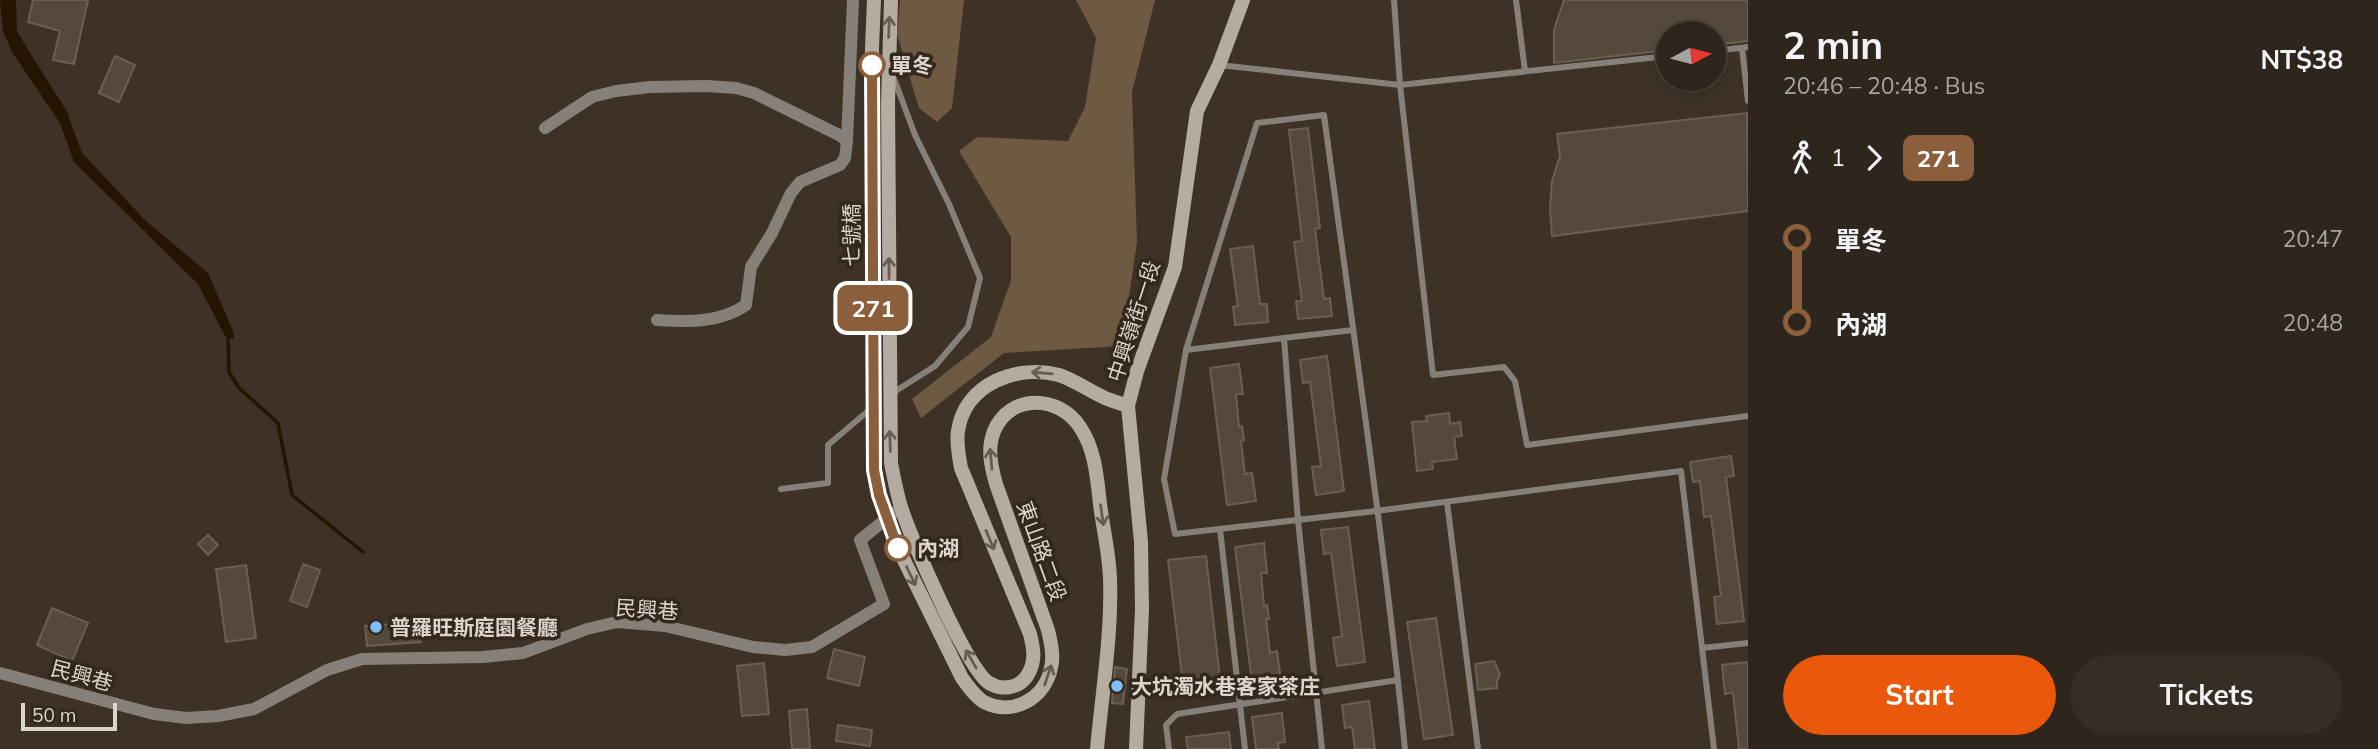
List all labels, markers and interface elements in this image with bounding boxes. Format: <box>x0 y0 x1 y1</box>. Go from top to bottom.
one-way arrow <box>883 16 896 39</box>
north arrow <box>1656 21 1726 91</box>
map controls <box>1656 21 1726 91</box>
text: 2 min <box>1783 21 1883 69</box>
text: NT$38 <box>2260 43 2343 76</box>
marker: 單冬 <box>859 52 885 78</box>
place label: 單冬 <box>891 52 933 78</box>
text: 20:46 – 20:48 · Bus <box>1783 71 1985 100</box>
icon: walk <box>1783 139 1821 177</box>
icon: forward <box>1855 139 1893 177</box>
text: 1 <box>1831 143 1845 172</box>
text: 271 <box>1917 143 1960 173</box>
street label: 七號橋 <box>838 204 864 267</box>
text: 單冬 <box>1835 224 1887 257</box>
text: 20:47 <box>2283 224 2343 253</box>
one-way arrow <box>882 257 896 280</box>
street label: 中興嶺街一段 <box>1101 257 1165 385</box>
line badge: 271 <box>833 285 913 331</box>
text: 271 <box>851 293 895 323</box>
text: 內湖 <box>1835 308 1887 341</box>
text: 20:48 <box>2283 308 2343 337</box>
one-way arrow <box>1031 366 1054 379</box>
one-way arrow <box>884 430 897 453</box>
one-way arrow <box>984 448 997 471</box>
street label: 東山路二段 <box>1012 497 1072 605</box>
one-way arrow <box>1095 504 1108 526</box>
one-way arrow <box>984 528 997 550</box>
marker: 內湖 <box>885 535 911 561</box>
place label: 內湖 <box>917 535 959 561</box>
one-way arrow <box>905 565 918 586</box>
street label: 民興巷 <box>615 594 679 624</box>
place label: 普羅旺斯庭園餐廳 <box>390 614 558 640</box>
marker: 普羅旺斯庭園餐廳 <box>368 619 384 635</box>
one-way arrow <box>964 649 978 669</box>
street label: 民興巷 <box>48 654 116 696</box>
button: Start <box>1783 655 2056 735</box>
button: Tickets <box>2070 655 2343 735</box>
one-way arrow <box>1043 665 1055 687</box>
place label: 大坑濁水巷客家茶庄 <box>1131 673 1320 699</box>
marker: 大坑濁水巷客家茶庄 <box>1109 678 1125 694</box>
scale bar <box>21 700 117 732</box>
text: 50 m <box>32 703 76 727</box>

